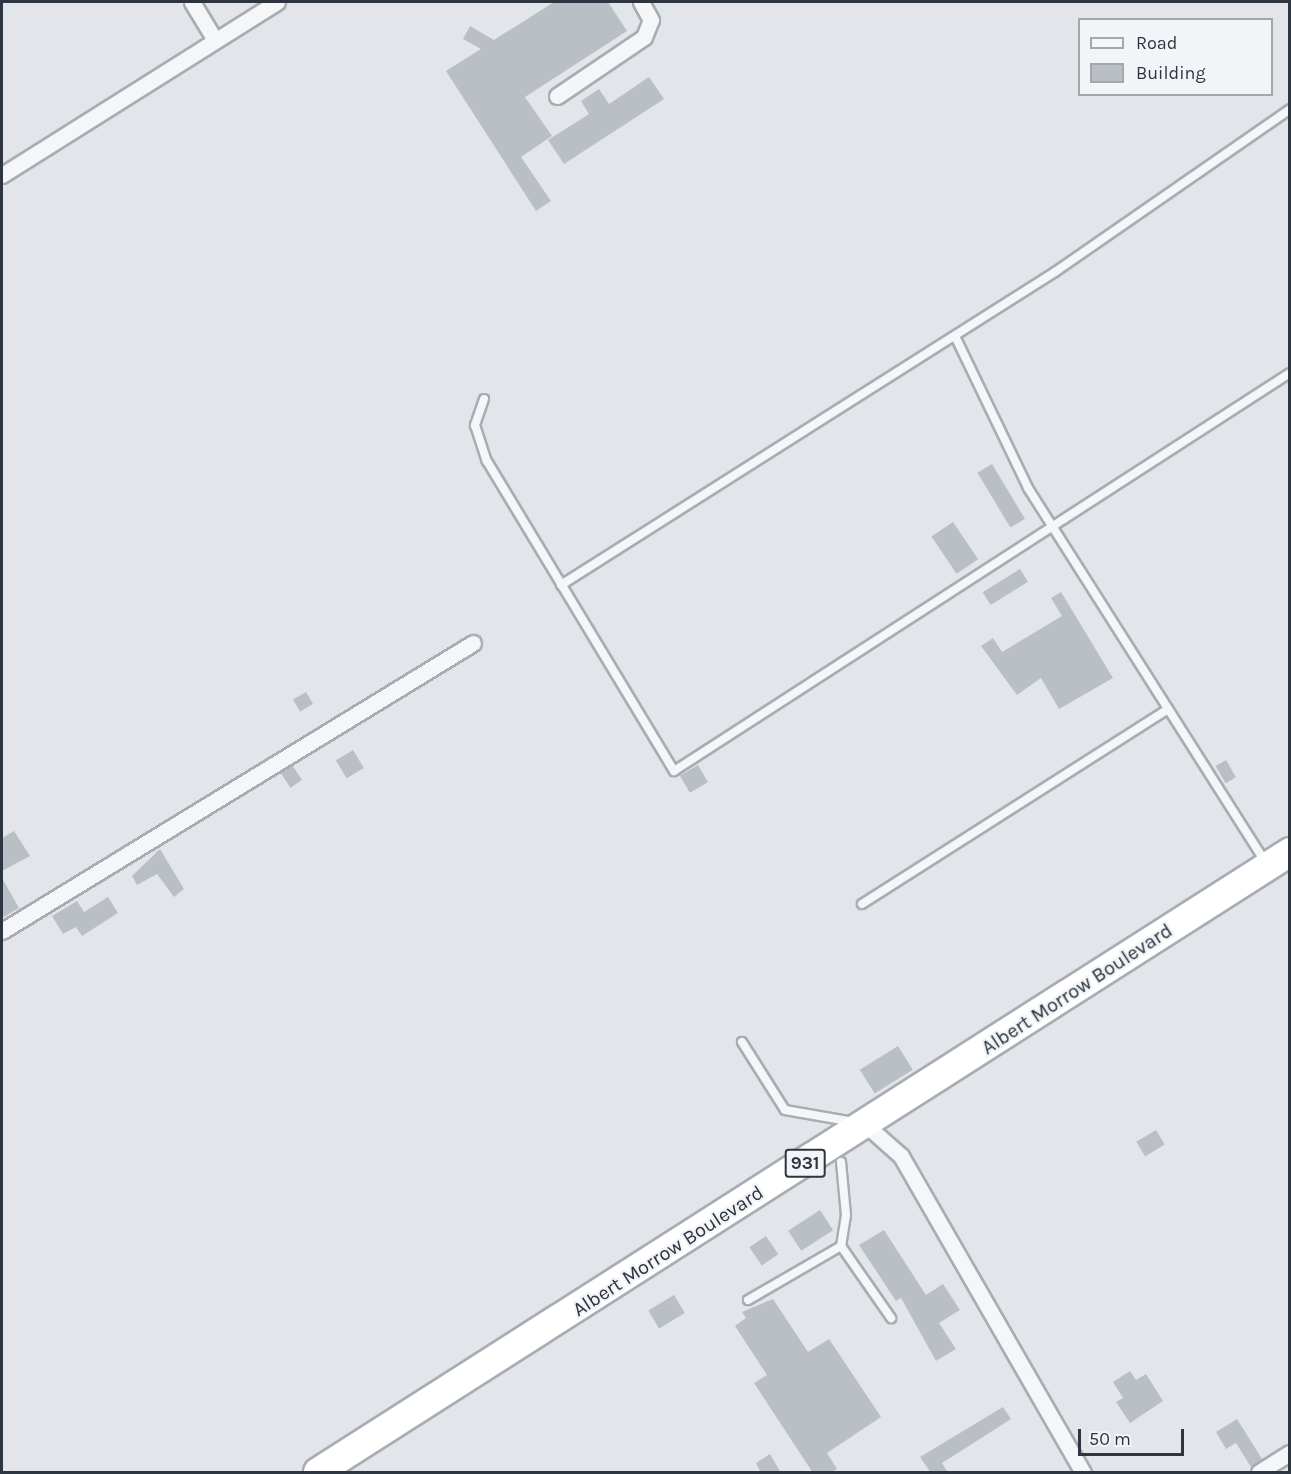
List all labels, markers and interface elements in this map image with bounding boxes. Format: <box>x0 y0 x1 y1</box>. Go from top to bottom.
legend <box>1078 18 1273 96</box>
text: Road <box>1136 32 1177 54</box>
text: Building <box>1136 62 1206 84</box>
street label: Albert Morrow Boulevard <box>977 918 1177 1060</box>
road number: 931 <box>784 1148 826 1178</box>
street label: Albert Morrow Boulevard <box>568 1180 768 1322</box>
scale bar <box>1081 1417 1188 1455</box>
text: 50 m <box>1089 1428 1131 1450</box>

